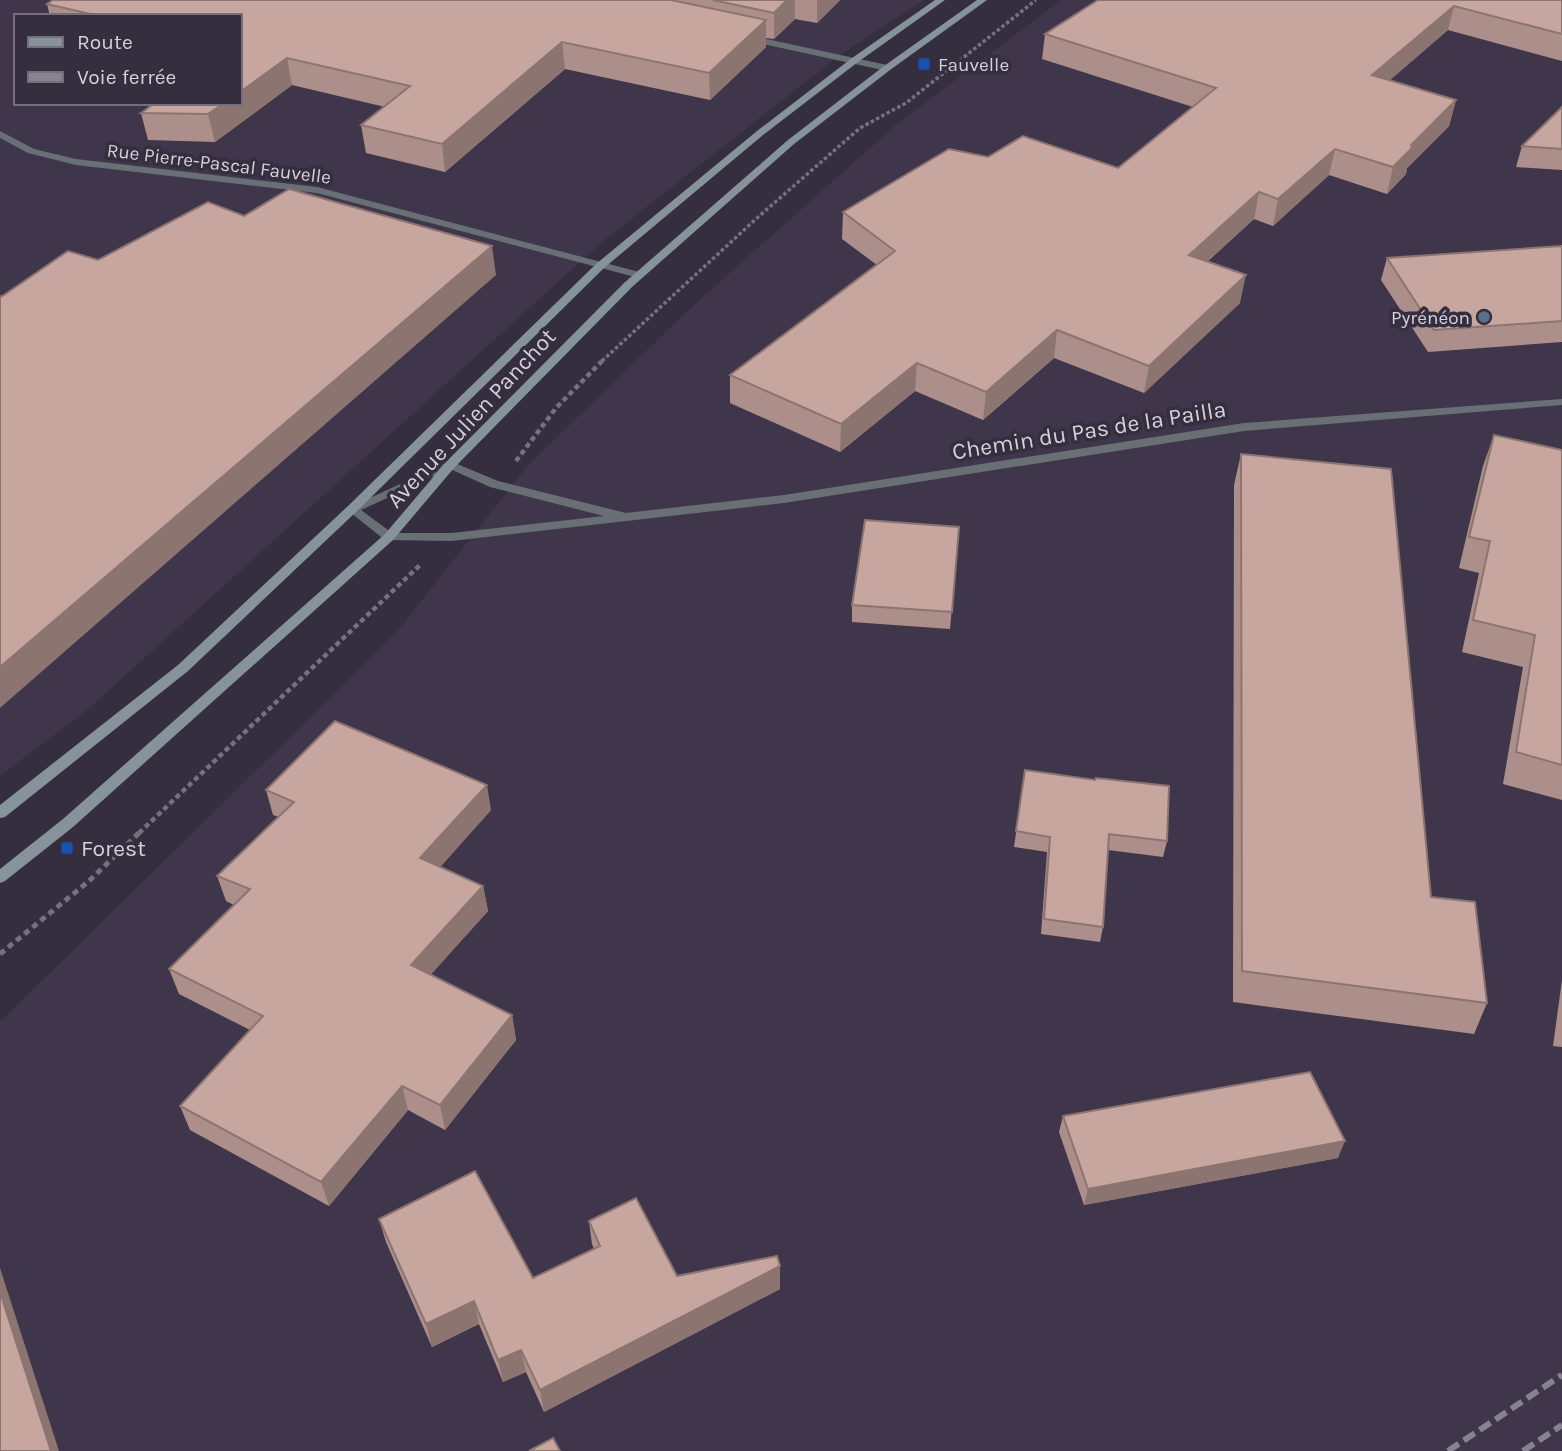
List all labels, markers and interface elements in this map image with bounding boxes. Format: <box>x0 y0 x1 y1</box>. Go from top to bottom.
legend <box>14 14 242 105</box>
text: Route <box>77 30 133 54</box>
place label: Fauvelle <box>938 54 1009 76</box>
marker: Fauvelle <box>916 56 932 72</box>
text: Voie ferrée <box>77 65 176 89</box>
street label: Rue Pierre-Pascal Fauvelle <box>106 139 332 189</box>
place label: Pyrénéon <box>1391 307 1470 329</box>
marker: Pyrénéon <box>1476 309 1492 325</box>
street label: Avenue Julien Panchot <box>381 323 562 513</box>
street label: Chemin du Pas de la Pailla <box>950 396 1228 465</box>
place label: Forest <box>81 835 146 862</box>
marker: Forest <box>59 840 75 856</box>

